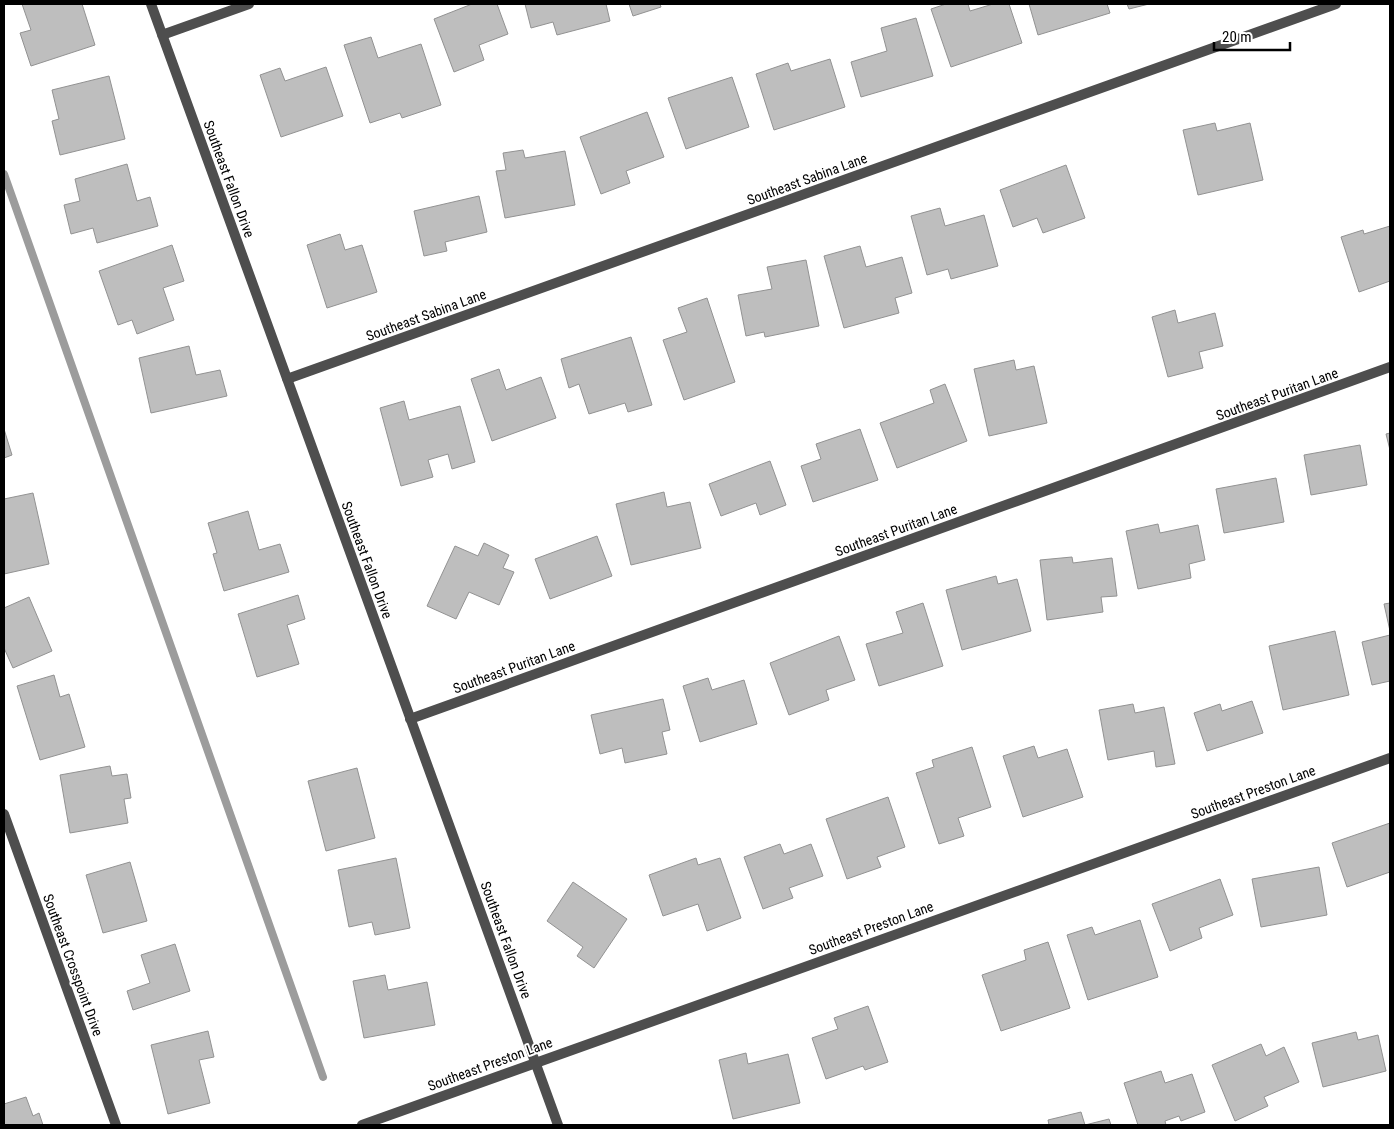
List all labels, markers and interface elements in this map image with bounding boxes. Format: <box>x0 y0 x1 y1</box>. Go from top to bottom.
scale bar <box>1214 20 1290 52</box>
text: 20 m <box>1222 28 1252 46</box>
street label: Southeast Fallon Drive <box>200 118 258 240</box>
street label: Southeast Sabina Lane <box>745 150 870 208</box>
street label: Southeast Sabina Lane <box>364 286 489 344</box>
street label: Southeast Puritan Lane <box>1214 364 1341 423</box>
street label: Southeast Fallon Drive <box>338 499 396 621</box>
street label: Southeast Puritan Lane <box>833 500 960 559</box>
street label: Southeast Puritan Lane <box>451 637 578 696</box>
street label: Southeast Preston Lane <box>1188 762 1318 822</box>
street label: Southeast Fallon Drive <box>477 879 535 1001</box>
street label: Southeast Crosspoint Drive <box>40 892 106 1039</box>
street label: Southeast Preston Lane <box>806 898 936 958</box>
street label: Southeast Preston Lane <box>425 1034 555 1094</box>

